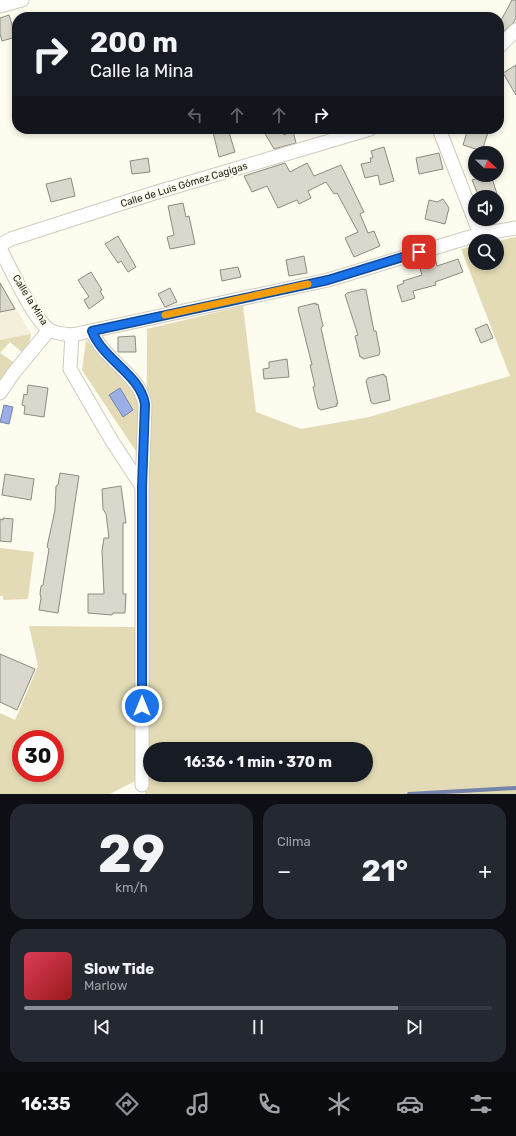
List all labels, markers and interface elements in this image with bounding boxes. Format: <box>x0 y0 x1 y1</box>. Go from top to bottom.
text: 200 m <box>90 26 178 59</box>
icon: right <box>24 28 76 80</box>
text: Calle la Mina <box>90 60 193 82</box>
icon: left <box>184 104 206 126</box>
icon: ahead <box>226 104 248 126</box>
icon: ahead <box>268 104 290 126</box>
icon: right <box>310 104 332 126</box>
north arrow <box>468 146 504 182</box>
map controls <box>468 146 504 270</box>
street label: Calle de Luis Gómez Cagigas <box>119 160 249 210</box>
button: sound <box>468 190 504 226</box>
button: search <box>468 234 504 270</box>
pin <box>402 235 436 269</box>
icon: arrive <box>408 241 430 263</box>
street label: Calle la Mina <box>10 272 50 328</box>
position arrow <box>121 685 163 727</box>
speed limit sign: 30 <box>12 730 64 782</box>
text: 16:36 · 1 min · 370 m <box>184 753 332 771</box>
text: 29 <box>98 823 165 885</box>
text: Clima <box>277 834 311 849</box>
text: 21° <box>361 853 408 889</box>
text: − <box>277 858 291 885</box>
text: + <box>478 858 492 885</box>
text: km/h <box>115 880 148 895</box>
text: Slow Tide <box>84 960 154 978</box>
text: Marlow <box>84 978 127 993</box>
icon: previous <box>91 1016 113 1038</box>
icon: pause <box>247 1016 269 1038</box>
icon: next <box>403 1016 425 1038</box>
icon: directions <box>113 1090 141 1118</box>
icon: music <box>184 1090 212 1118</box>
icon: phone <box>255 1090 283 1118</box>
icon: climate <box>325 1090 353 1118</box>
icon: car <box>396 1090 424 1118</box>
icon: filters <box>467 1090 495 1118</box>
text: 16:35 <box>21 1093 71 1115</box>

